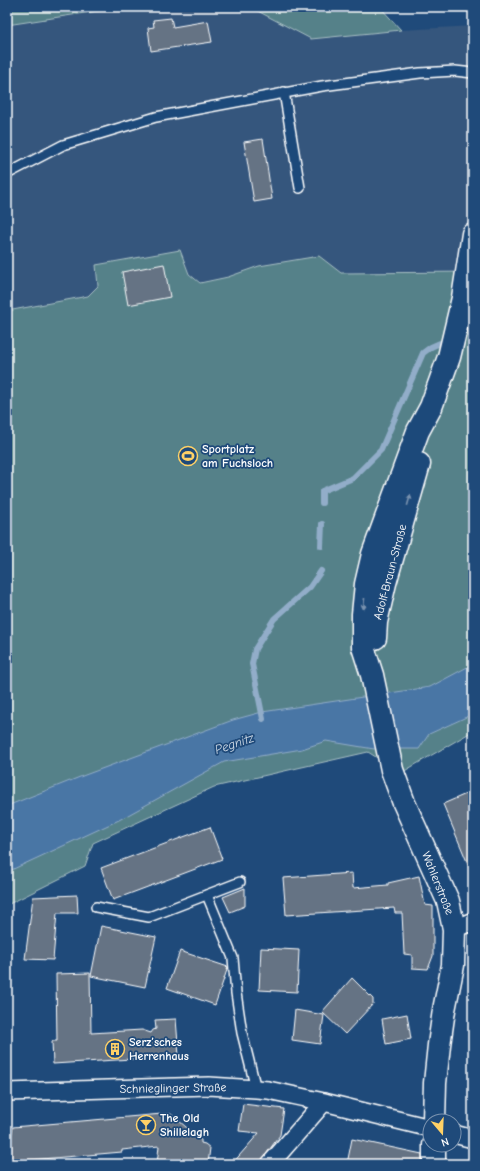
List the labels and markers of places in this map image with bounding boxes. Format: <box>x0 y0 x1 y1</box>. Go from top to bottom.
place label: Sportplatz am Fuchsloch <box>202 442 273 470</box>
sports icon: Sportplatz am Fuchsloch <box>177 445 199 467</box>
place label: Serz’sches Herrenhaus <box>129 1035 189 1063</box>
building icon: Serz’sches Herrenhaus <box>104 1038 126 1060</box>
place label: The Old Shillelagh <box>160 1111 209 1139</box>
bar icon: The Old Shillelagh <box>135 1114 157 1136</box>

